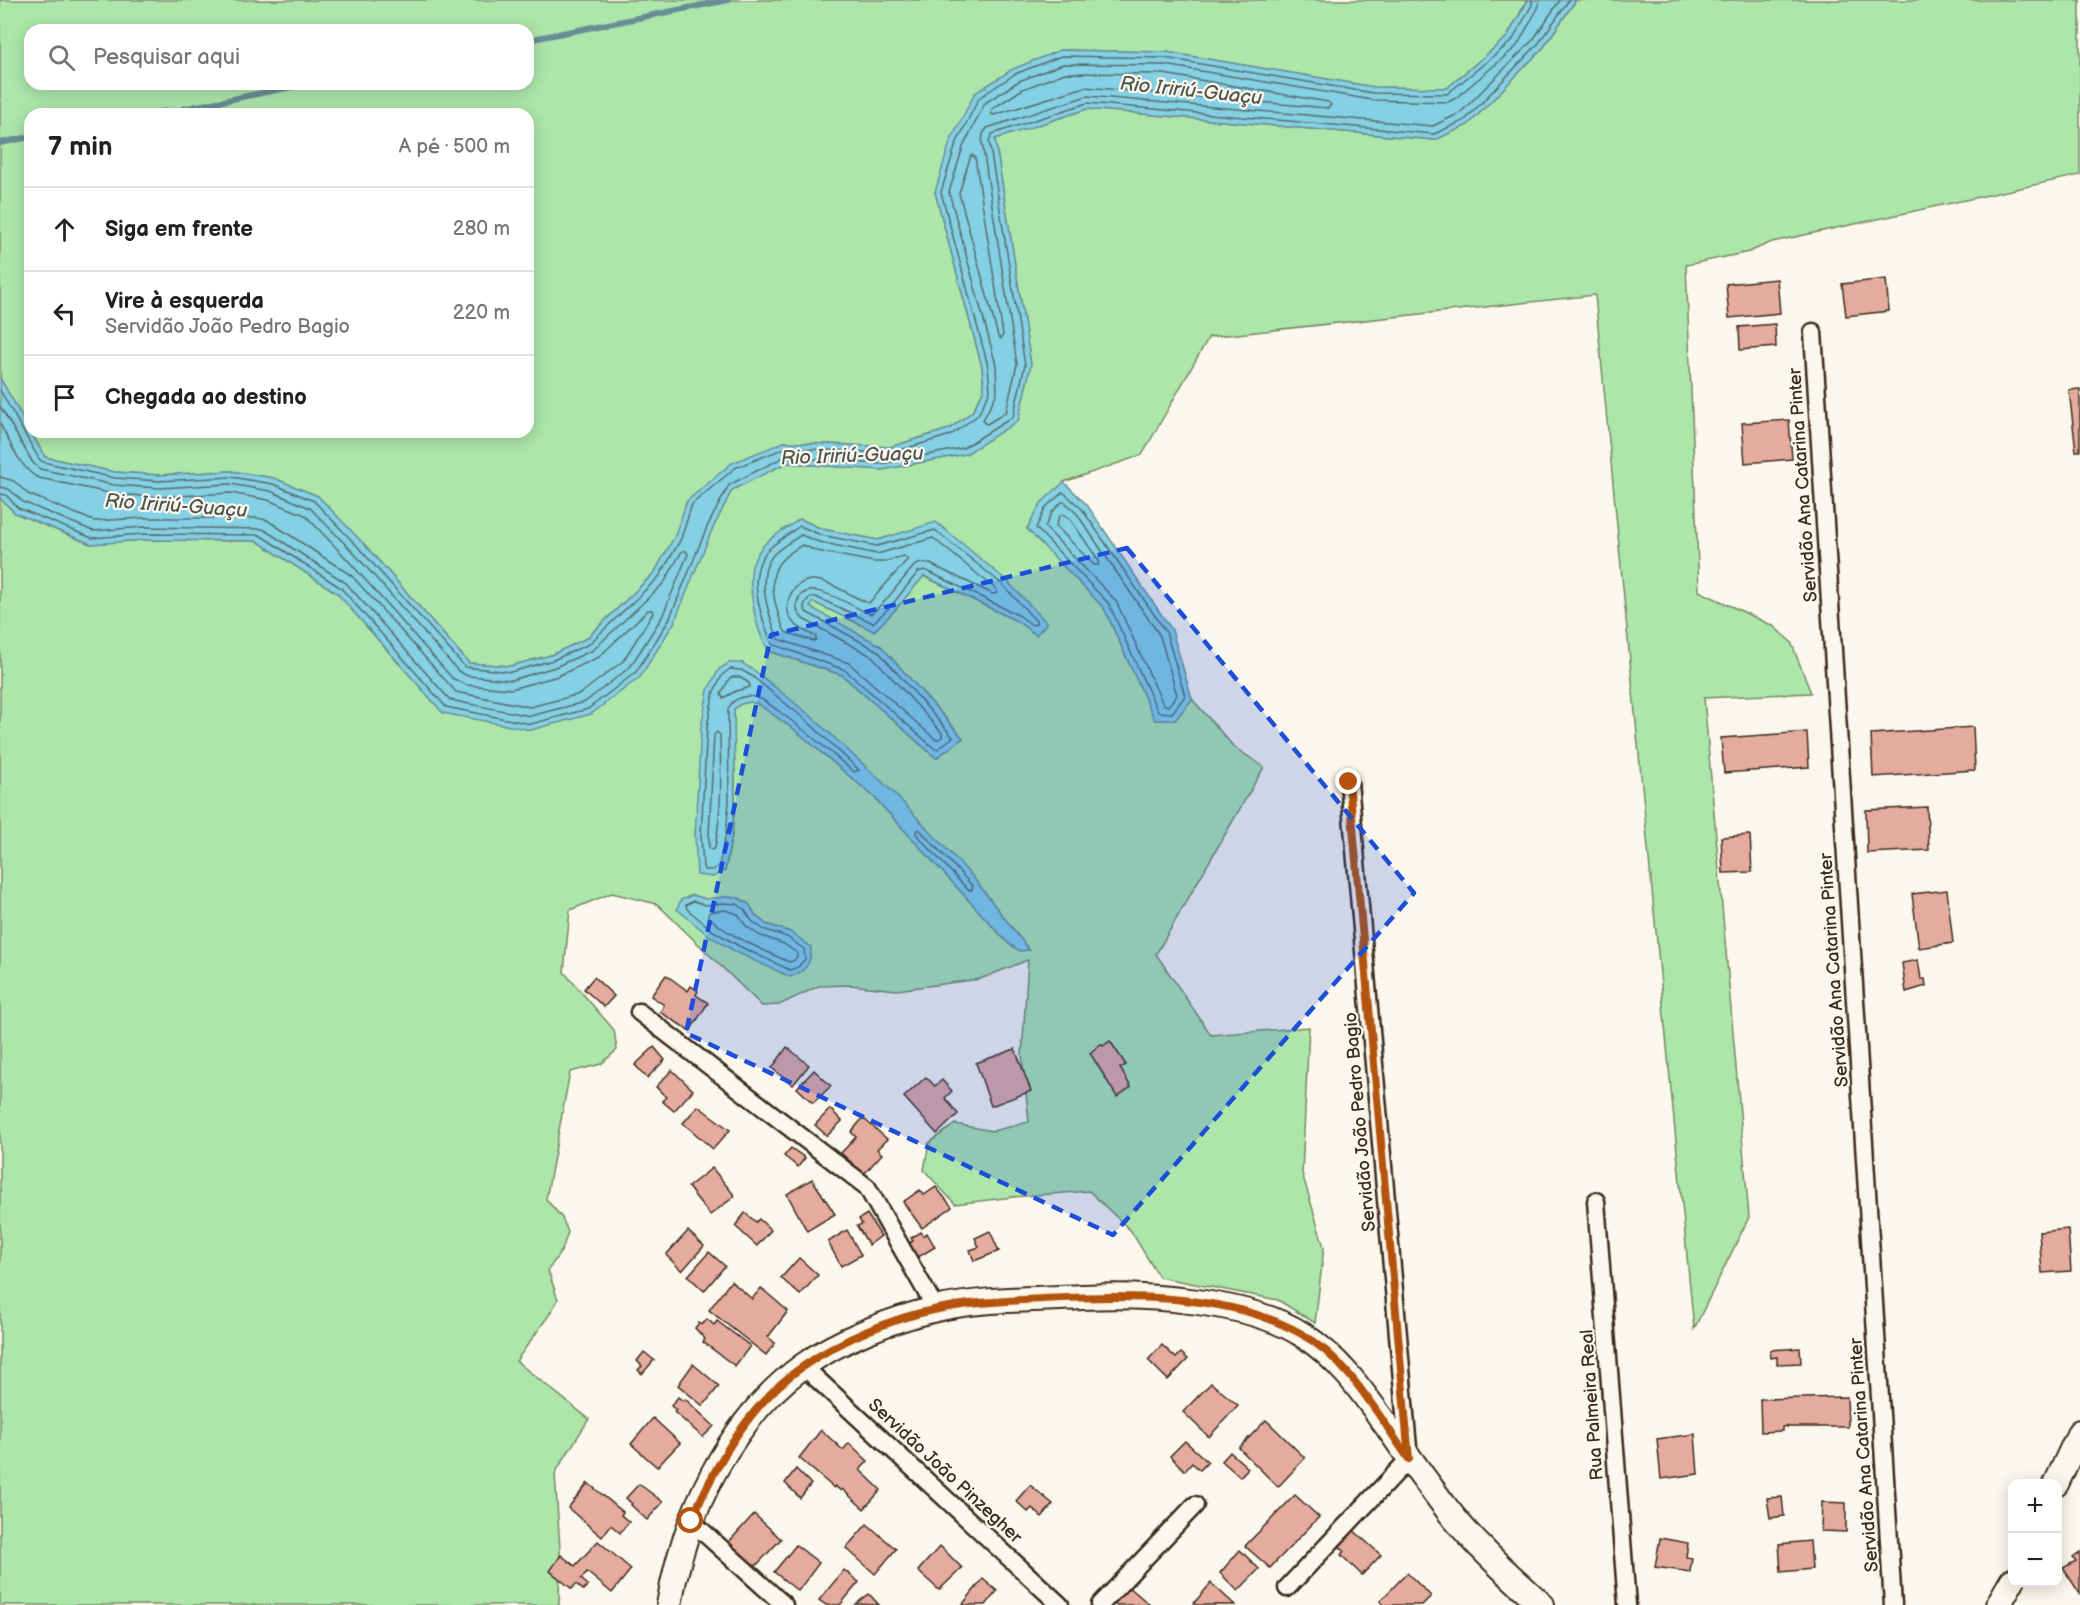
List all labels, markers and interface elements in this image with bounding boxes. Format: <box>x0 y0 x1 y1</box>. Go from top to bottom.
search box <box>24 24 534 90</box>
icon: search <box>45 41 78 74</box>
text: Pesquisar aqui <box>93 44 240 71</box>
water label: Rio Iririú-Guaçu <box>1119 72 1263 110</box>
text: 7 min <box>48 132 112 163</box>
text: A pé · 500 m <box>399 135 510 159</box>
icon: ahead <box>48 213 81 246</box>
text: Siga em frente <box>105 216 253 243</box>
text: 280 m <box>453 217 510 241</box>
text: Vire à esquerda <box>105 288 264 315</box>
icon: left <box>48 297 81 330</box>
text: 220 m <box>453 301 510 325</box>
text: Servidão João Pedro Bagio <box>105 315 350 339</box>
street label: Servidão Ana Catarina Pinter <box>1784 367 1822 603</box>
icon: arrive <box>48 381 81 414</box>
text: Chegada ao destino <box>105 384 307 411</box>
water label: Rio Iririú-Guaçu <box>780 442 924 470</box>
water label: Rio Iririú-Guaçu <box>104 489 248 523</box>
route end <box>1335 768 1361 794</box>
street label: Servidão Ana Catarina Pinter <box>1815 852 1853 1088</box>
street label: Servidão João Pedro Bagio <box>1340 1011 1380 1233</box>
street label: Rua Palmeira Real <box>1576 1329 1608 1481</box>
street label: Servidão Ana Catarina Pinter <box>1845 1337 1883 1573</box>
street label: Servidão João Pinzegher <box>864 1394 1027 1548</box>
map controls <box>2008 1479 2062 1587</box>
button: + <box>2008 1479 2062 1533</box>
route start <box>677 1507 703 1533</box>
button: − <box>2008 1533 2062 1587</box>

